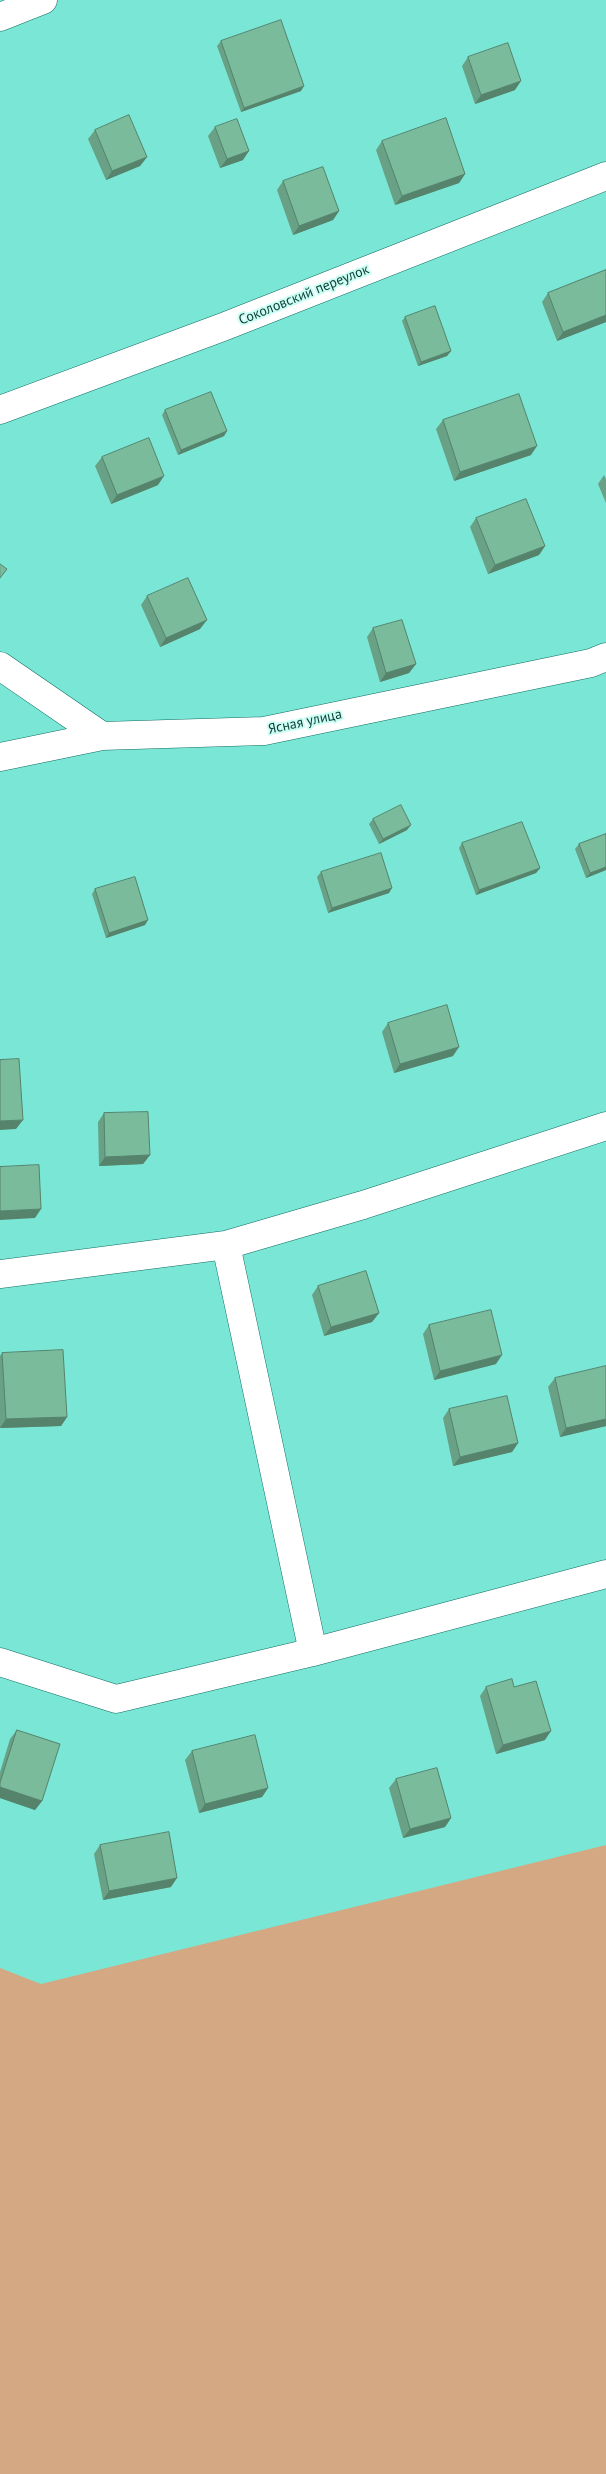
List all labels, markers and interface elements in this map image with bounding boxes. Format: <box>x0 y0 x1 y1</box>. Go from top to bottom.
street label: Соколовский переулок <box>236 261 372 329</box>
street label: Ясная улица <box>267 706 343 738</box>

